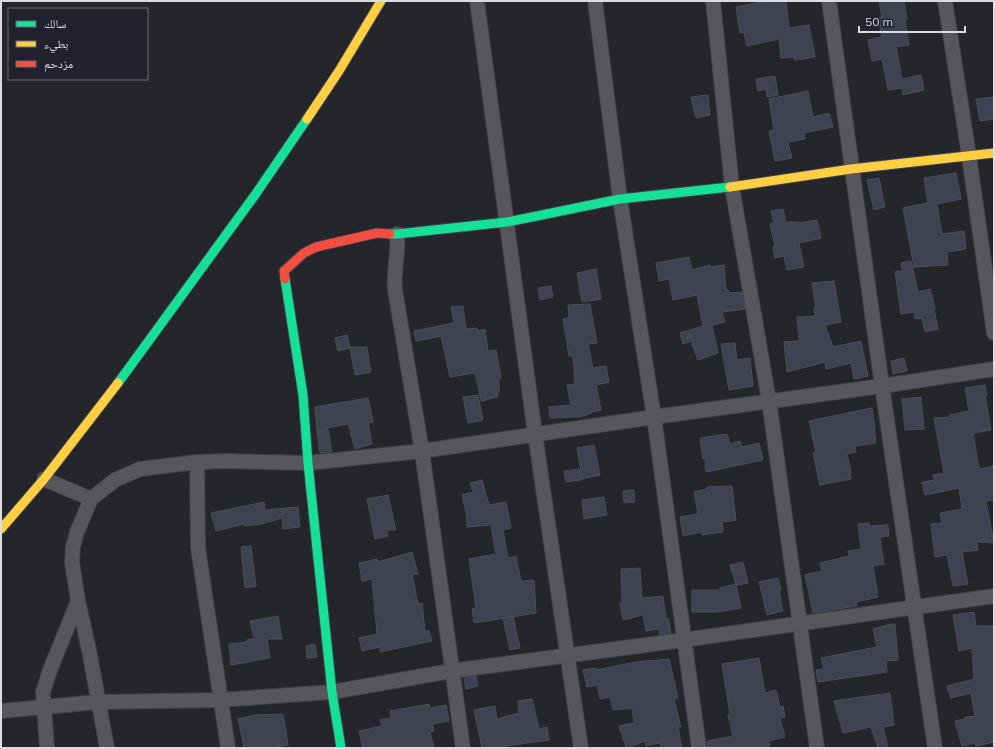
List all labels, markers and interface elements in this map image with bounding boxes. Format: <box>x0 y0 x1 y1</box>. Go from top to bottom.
legend <box>8 8 148 80</box>
scale bar <box>859 8 965 34</box>
text: 50 m <box>865 14 893 29</box>
text: سالك <box>44 16 66 31</box>
text: بطيء <box>44 36 68 54</box>
text: مزدحم <box>44 56 73 72</box>

